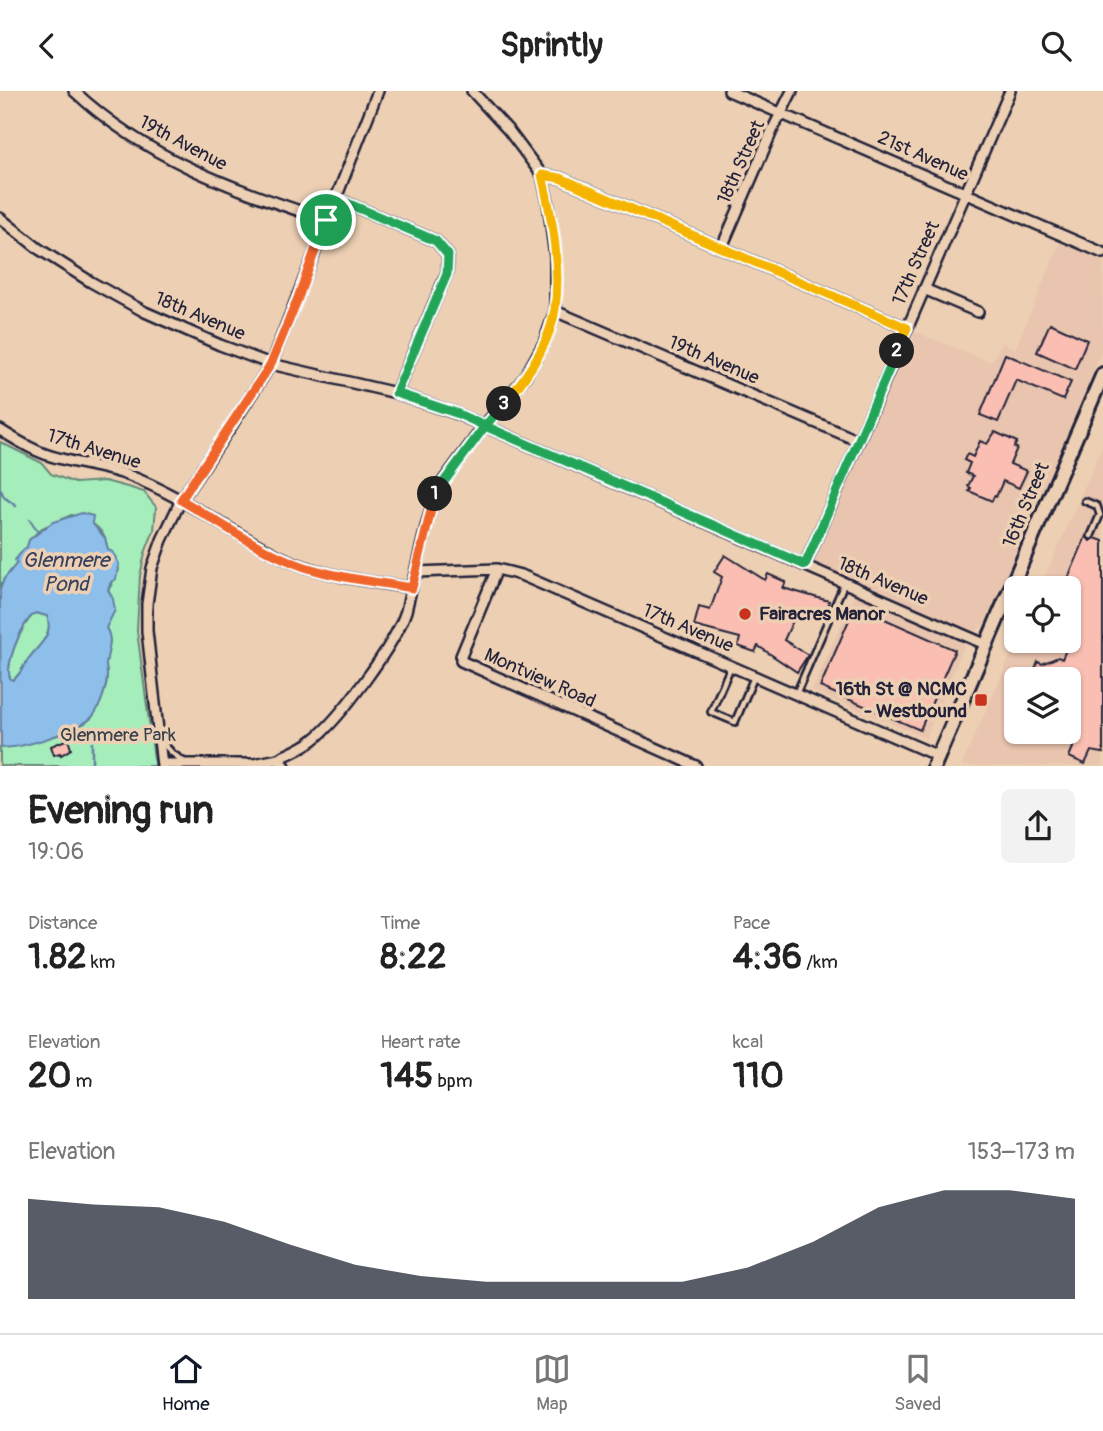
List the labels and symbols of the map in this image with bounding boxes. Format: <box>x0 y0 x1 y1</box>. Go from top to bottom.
street label: 19th Avenue <box>135 110 232 176</box>
street label: 18th Street <box>712 116 770 208</box>
street label: 21st Avenue <box>874 125 973 187</box>
pin <box>296 190 356 250</box>
street label: 17th Street <box>887 217 945 309</box>
street label: 18th Avenue <box>151 286 249 346</box>
street label: 19th Avenue <box>665 330 764 390</box>
pin: 2 <box>880 334 914 369</box>
pin: 3 <box>486 387 522 421</box>
street label: 17th Avenue <box>44 423 144 475</box>
street label: 16th Street <box>997 458 1055 551</box>
pin: 1 <box>418 477 452 511</box>
water label: Glenmere Pond <box>23 547 112 598</box>
street label: 18th Avenue <box>834 551 932 611</box>
street label: 17th Avenue <box>639 598 738 658</box>
place label: Fairacres Manor <box>759 602 885 626</box>
marker: Fairacres Manor <box>737 606 753 622</box>
street label: Montview Road <box>481 643 599 713</box>
place label: 16th St @ NCMC - Westbound <box>836 677 967 723</box>
marker: 16th St @ NCMC - Westbound <box>973 692 989 708</box>
park label: Glenmere Park <box>60 723 176 747</box>

